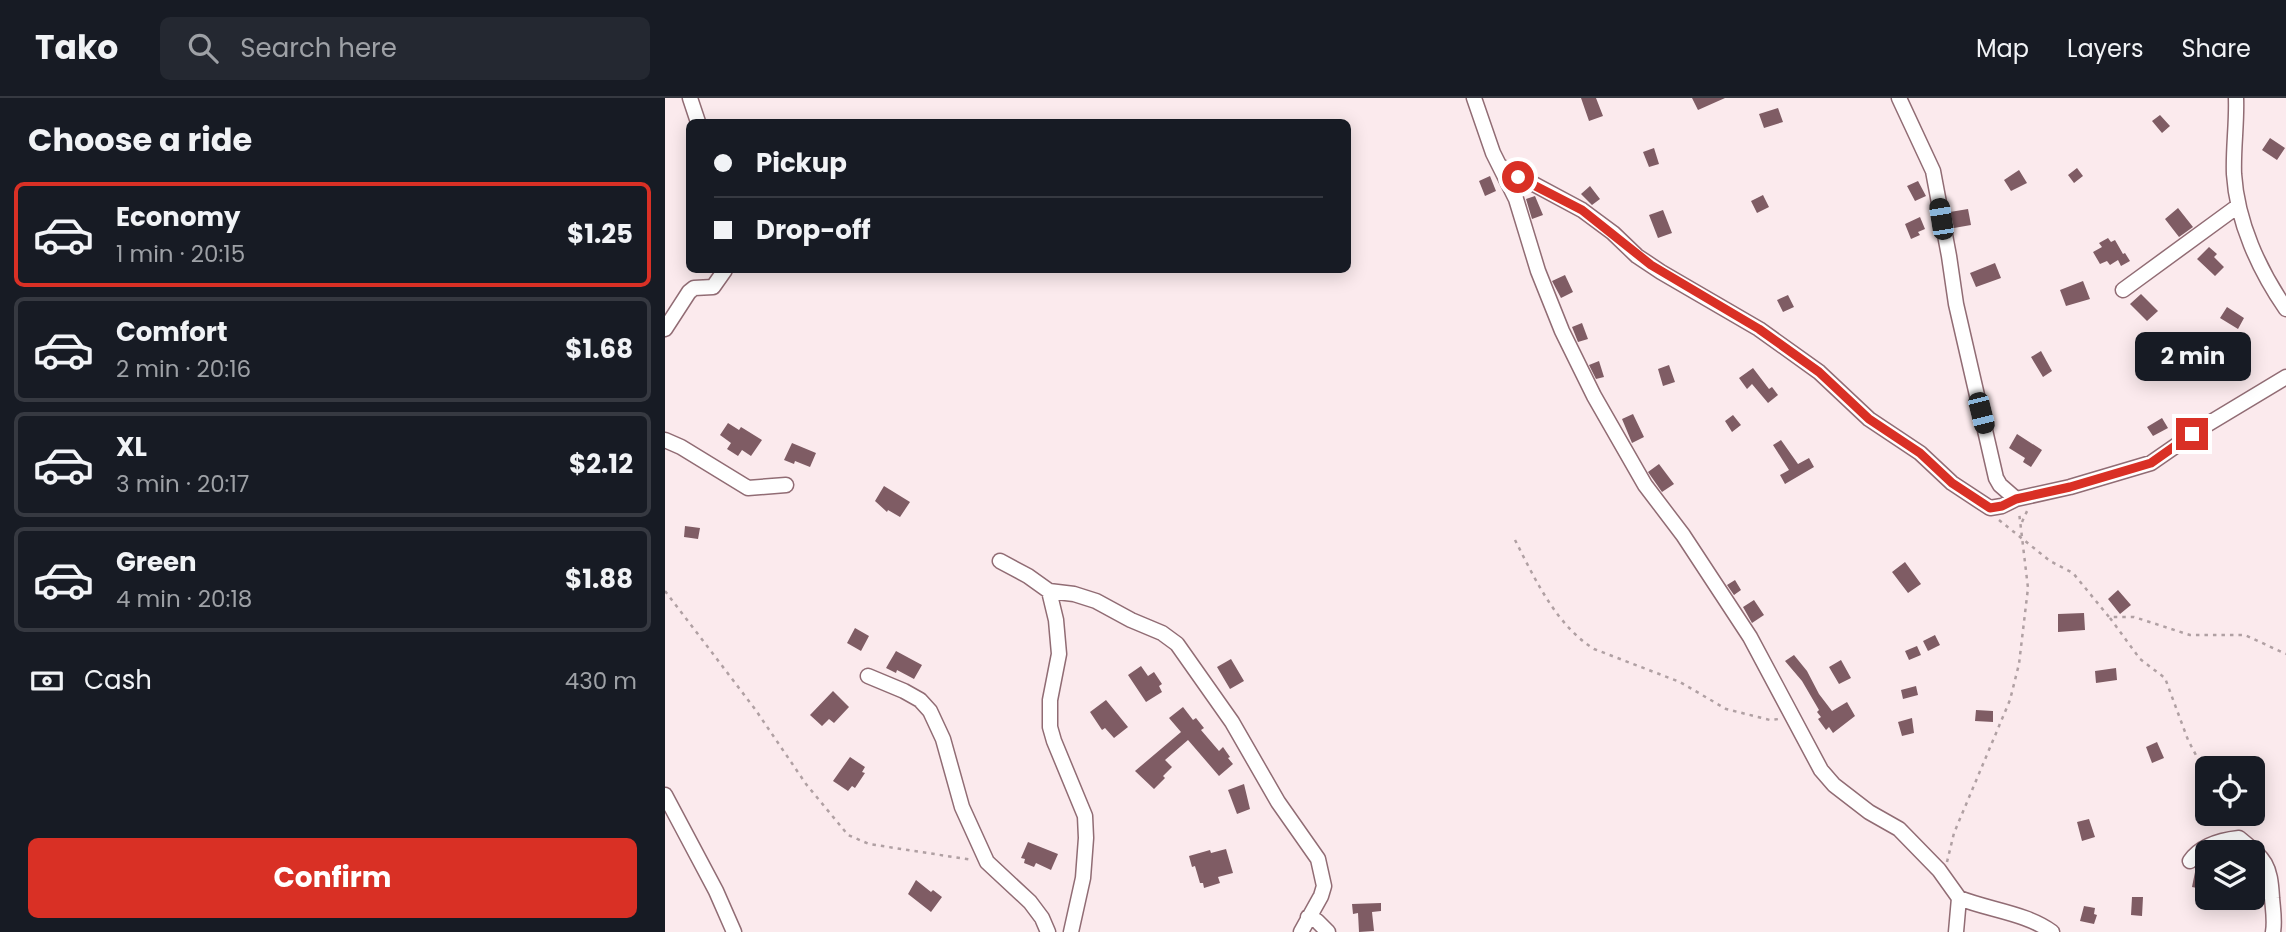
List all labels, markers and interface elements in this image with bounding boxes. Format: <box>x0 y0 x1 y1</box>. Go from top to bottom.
search box <box>160 17 650 80</box>
text: Tako <box>35 24 118 71</box>
icon: search <box>184 29 222 67</box>
text: Search here <box>240 30 397 66</box>
text: Map <box>1976 32 2029 65</box>
text: Layers <box>2067 32 2143 65</box>
text: Share <box>2181 32 2251 65</box>
text: Choose a ride <box>28 117 252 162</box>
text: Pickup <box>756 145 847 181</box>
route start <box>1502 161 1534 193</box>
car <box>1928 197 1955 241</box>
text: Economy <box>116 199 240 235</box>
icon: car <box>32 203 95 266</box>
text: Drop-off <box>756 212 871 248</box>
text: $1.25 <box>567 216 633 252</box>
text: 1 min · 20:15 <box>116 238 245 270</box>
text: Comfort <box>116 314 228 350</box>
icon: car <box>32 318 95 381</box>
text: $1.68 <box>565 331 633 367</box>
callout: 2 min <box>2134 332 2250 382</box>
text: 2 min <box>2161 340 2225 372</box>
text: 2 min · 20:16 <box>116 353 251 385</box>
car <box>1966 390 1997 436</box>
route end <box>2176 418 2208 450</box>
text: XL <box>116 429 147 465</box>
icon: car <box>32 433 95 496</box>
text: $2.12 <box>569 446 633 482</box>
text: 3 min · 20:17 <box>116 468 249 500</box>
text: Green <box>116 544 197 580</box>
icon: car <box>32 548 95 611</box>
text: $1.88 <box>565 561 633 597</box>
text: 4 min · 20:18 <box>116 583 252 615</box>
icon: cash <box>28 662 66 700</box>
text: Cash <box>84 662 152 698</box>
text: 430 m <box>565 665 637 697</box>
map controls <box>2195 756 2265 910</box>
button: locate <box>2195 756 2265 826</box>
button: Confirm <box>28 838 637 918</box>
button: layers <box>2195 840 2265 910</box>

